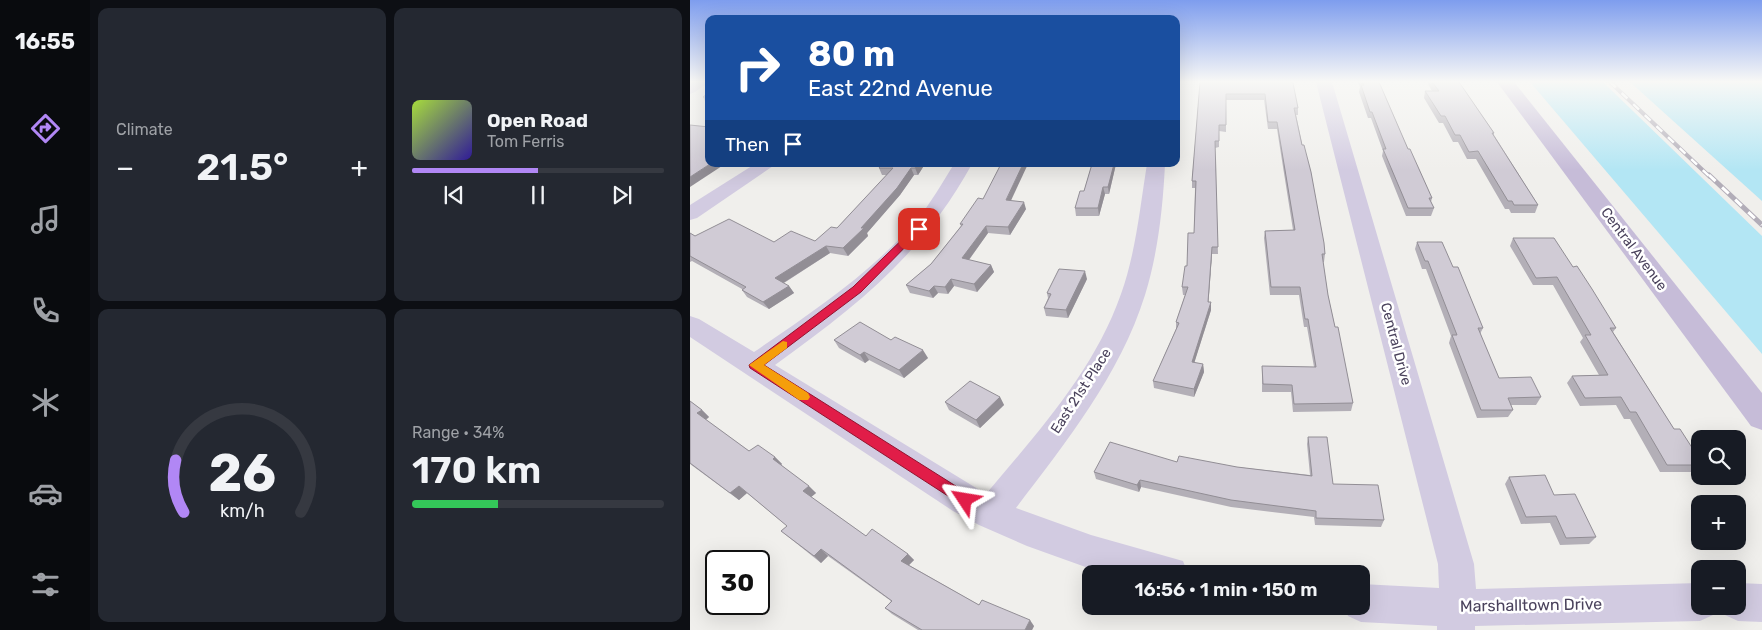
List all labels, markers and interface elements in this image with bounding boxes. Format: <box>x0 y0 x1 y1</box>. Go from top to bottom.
text: 16:55 <box>15 28 75 55</box>
text: 80 m <box>808 33 895 75</box>
icon: right <box>725 35 790 100</box>
text: East 22nd Avenue <box>808 75 993 102</box>
text: Open Road <box>487 109 588 132</box>
icon: directions <box>28 111 63 146</box>
text: Climate <box>116 120 173 139</box>
icon: arrive <box>779 130 807 158</box>
text: Tom Ferris <box>487 132 564 151</box>
text: Then <box>725 133 769 156</box>
text: 21.5° <box>196 144 288 190</box>
text: − <box>116 151 134 184</box>
text: + <box>351 151 368 184</box>
icon: previous <box>440 181 468 209</box>
icon: pause <box>524 181 552 209</box>
icon: next <box>608 181 636 209</box>
icon: music <box>28 202 63 237</box>
street label: Central Avenue <box>1597 204 1671 294</box>
pin <box>898 208 940 250</box>
icon: arrive <box>905 215 933 243</box>
icon: phone <box>28 293 63 328</box>
street label: Central Drive <box>1377 301 1415 387</box>
street label: East 21st Place <box>1047 345 1115 437</box>
icon: climate <box>28 385 63 420</box>
text: Range · 34% <box>412 423 504 442</box>
map controls <box>1691 430 1746 615</box>
button: search <box>1691 430 1746 485</box>
text: 26 <box>208 442 276 504</box>
text: 170 km <box>412 447 541 493</box>
position arrow <box>938 473 990 525</box>
icon: car <box>28 476 63 511</box>
button: + <box>1691 495 1746 550</box>
text: km/h <box>220 500 264 521</box>
speed limit sign: 30 <box>705 550 770 615</box>
button: − <box>1691 560 1746 615</box>
icon: filters <box>28 567 63 602</box>
text: 16:56 · 1 min · 150 m <box>1134 578 1318 601</box>
street label: Marshalltown Drive <box>1460 594 1602 616</box>

